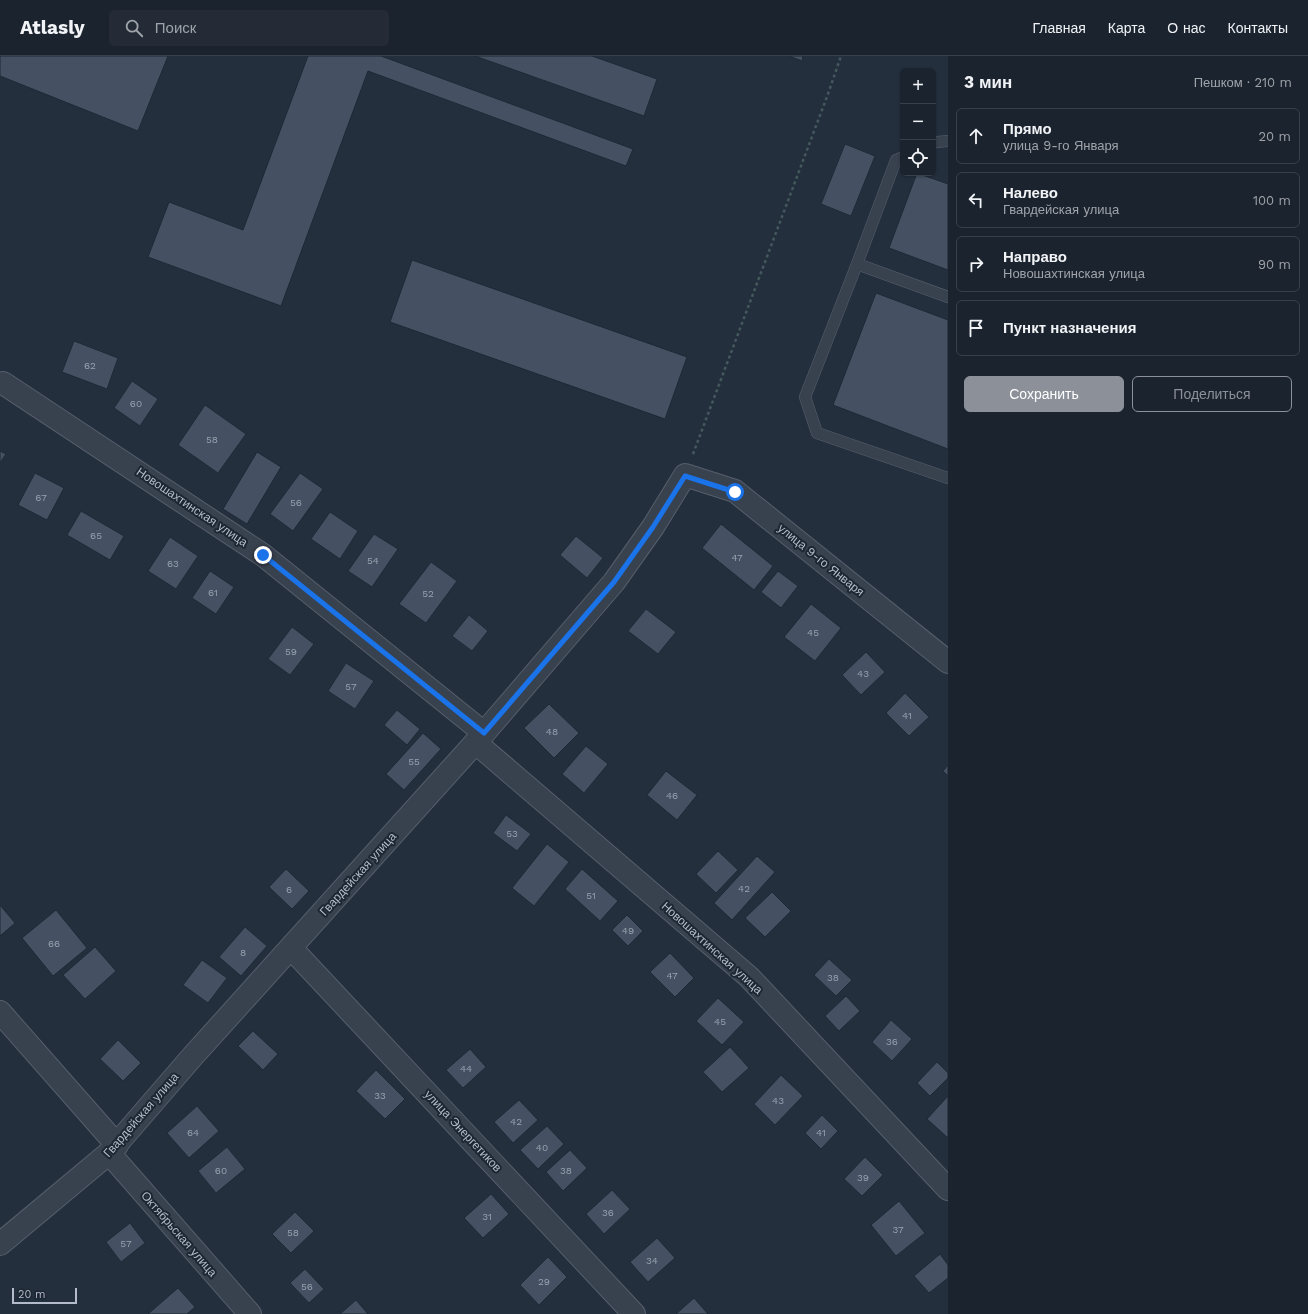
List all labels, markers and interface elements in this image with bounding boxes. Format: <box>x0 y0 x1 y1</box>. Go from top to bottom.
search box <box>109 10 389 46</box>
text: Atlasly <box>20 16 85 39</box>
icon: search <box>123 17 145 39</box>
text: Поиск <box>155 19 196 37</box>
text: Главная <box>1033 20 1086 36</box>
text: Карта <box>1108 20 1145 36</box>
text: О нас <box>1167 20 1206 36</box>
text: Контакты <box>1228 20 1288 36</box>
map controls <box>900 68 936 176</box>
button: + <box>900 68 936 104</box>
text: 3 мин <box>964 72 1012 92</box>
text: Пешком · 210 m <box>1194 75 1292 90</box>
button: − <box>900 104 936 140</box>
text: Прямо <box>1003 120 1052 138</box>
icon: ahead <box>965 125 987 147</box>
text: 20 m <box>1259 129 1291 144</box>
text: улица 9-го Января <box>1003 138 1119 153</box>
button: locate <box>900 140 936 176</box>
text: Налево <box>1003 184 1058 202</box>
icon: left <box>965 189 987 211</box>
text: 100 m <box>1253 193 1291 208</box>
text: Гвардейская улица <box>1003 202 1119 217</box>
text: Направо <box>1003 248 1067 266</box>
icon: right <box>965 253 987 275</box>
text: 90 m <box>1258 257 1291 272</box>
text: Новошахтинская улица <box>1003 266 1145 281</box>
icon: arrive <box>965 317 987 339</box>
text: Пункт назначения <box>1003 319 1136 337</box>
house number: 62 <box>84 360 96 371</box>
button: Сохранить <box>964 376 1124 412</box>
button: Поделиться <box>1132 376 1292 412</box>
house number: 60 <box>130 398 142 409</box>
house number: 58 <box>206 434 218 445</box>
street label: Новошахтинская улица <box>134 465 250 550</box>
route start <box>726 483 744 501</box>
house number: 67 <box>35 492 47 503</box>
house number: 56 <box>290 497 302 508</box>
street label: улица 9-го Января <box>775 521 867 599</box>
house number: 65 <box>90 530 102 541</box>
route end <box>254 546 272 564</box>
house number: 47 <box>731 552 743 563</box>
house number: 54 <box>367 555 379 566</box>
house number: 63 <box>167 558 179 569</box>
house number: 61 <box>208 587 218 598</box>
house number: 52 <box>422 588 434 599</box>
house number: 45 <box>807 627 819 638</box>
house number: 59 <box>285 646 297 657</box>
house number: 43 <box>857 668 869 679</box>
house number: 57 <box>345 681 357 692</box>
house number: 41 <box>902 710 912 721</box>
house number: 48 <box>546 726 558 737</box>
house number: 55 <box>408 756 420 767</box>
house number: 46 <box>666 790 678 801</box>
house number: 53 <box>506 828 518 839</box>
street label: Гвардейская улица <box>317 829 399 919</box>
house number: 42 <box>738 883 750 894</box>
house number: 6 <box>286 884 292 895</box>
house number: 51 <box>586 890 596 901</box>
street label: Новошахтинская улица <box>659 899 766 997</box>
house number: 49 <box>622 925 634 936</box>
house number: 66 <box>48 938 60 949</box>
house number: 8 <box>240 947 246 958</box>
house number: 47 <box>666 970 678 981</box>
house number: 38 <box>827 972 839 983</box>
house number: 45 <box>714 1016 726 1027</box>
house number: 36 <box>886 1036 898 1047</box>
house number: 44 <box>460 1063 472 1074</box>
street label: Гвардейская улица <box>101 1070 182 1160</box>
street label: улица Энергетиков <box>421 1087 505 1175</box>
house number: 33 <box>374 1090 386 1101</box>
house number: 43 <box>772 1095 784 1106</box>
house number: 42 <box>510 1116 522 1127</box>
house number: 64 <box>187 1127 199 1138</box>
house number: 41 <box>816 1127 826 1138</box>
house number: 40 <box>536 1142 548 1153</box>
house number: 60 <box>215 1165 227 1176</box>
house number: 38 <box>560 1165 572 1176</box>
house number: 39 <box>857 1172 869 1183</box>
street label: Октябрьская улица <box>138 1189 220 1280</box>
house number: 36 <box>602 1207 614 1218</box>
house number: 31 <box>482 1211 492 1222</box>
house number: 37 <box>892 1224 904 1235</box>
house number: 58 <box>287 1227 299 1238</box>
house number: 57 <box>120 1238 132 1249</box>
house number: 34 <box>646 1255 658 1266</box>
house number: 29 <box>538 1276 550 1287</box>
house number: 56 <box>301 1281 313 1292</box>
scale bar <box>12 1286 77 1305</box>
text: 20 m <box>18 1288 46 1301</box>

